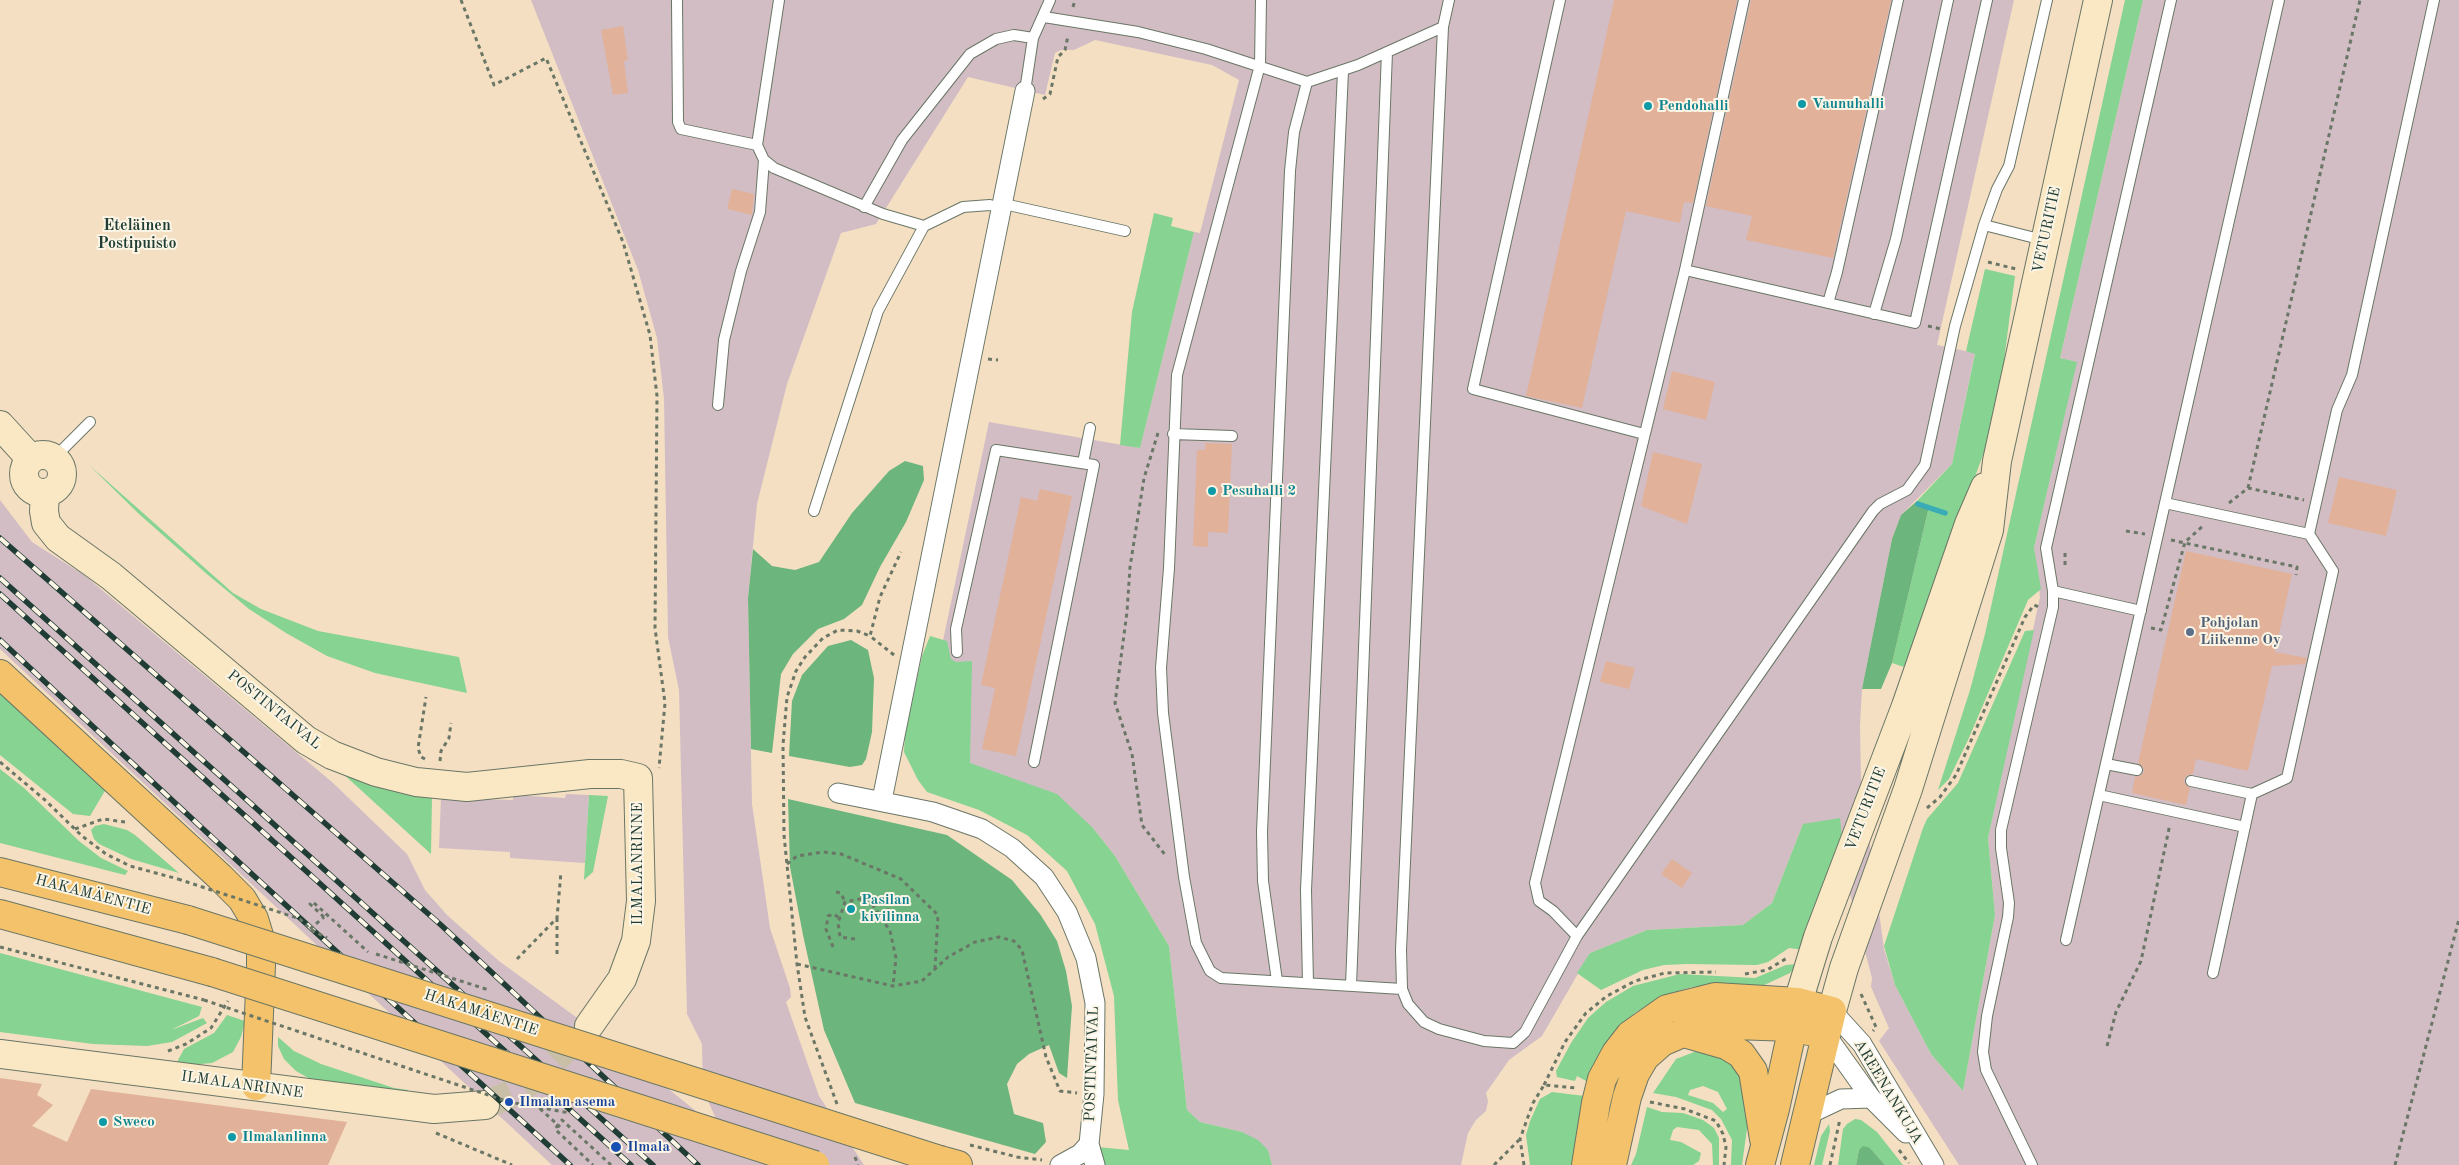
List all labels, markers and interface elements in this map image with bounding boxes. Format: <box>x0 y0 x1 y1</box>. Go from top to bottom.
place label: Vaunuhalli <box>1812 95 1884 113</box>
place label: Pendohalli <box>1658 97 1728 115</box>
marker: Vaunuhalli <box>1796 98 1808 110</box>
marker: Pendohalli <box>1642 100 1654 112</box>
street label: VETURITIE <box>2029 185 2065 275</box>
district label: Eteläinen Postipuisto <box>98 216 176 254</box>
place label: Pesuhalli 2 <box>1222 482 1296 500</box>
marker: Pesuhalli 2 <box>1206 485 1218 497</box>
place label: Pohjolan Liikenne Oy <box>2200 614 2281 649</box>
marker: Pohjolan Liikenne Oy <box>2184 626 2196 638</box>
street label: POSTINTAIVAL <box>223 667 325 753</box>
street label: VETURITIE <box>1842 765 1890 853</box>
street label: ILMALANRINNE <box>629 802 647 926</box>
street label: HAKAMÄENTIE <box>33 871 153 919</box>
place label: Pasilan kivilinna <box>861 891 920 926</box>
marker: Pasilan kivilinna <box>845 903 857 915</box>
street label: HAKAMÄENTIE <box>422 986 540 1040</box>
street label: POSTINTAIVAL <box>1081 1006 1103 1122</box>
street label: AREENANKUJA <box>1850 1037 1926 1147</box>
street label: ILMALANRINNE <box>180 1068 304 1102</box>
place label: Ilmalan asema <box>519 1093 615 1111</box>
marker: Ilmalan asema <box>503 1096 515 1108</box>
place label: Sweco <box>113 1113 155 1131</box>
marker: Sweco <box>97 1116 109 1128</box>
place label: Ilmalanlinna <box>242 1128 327 1146</box>
marker: Ilmalanlinna <box>226 1131 238 1143</box>
place label: Ilmala <box>627 1138 670 1156</box>
marker: Ilmala <box>609 1140 623 1154</box>

